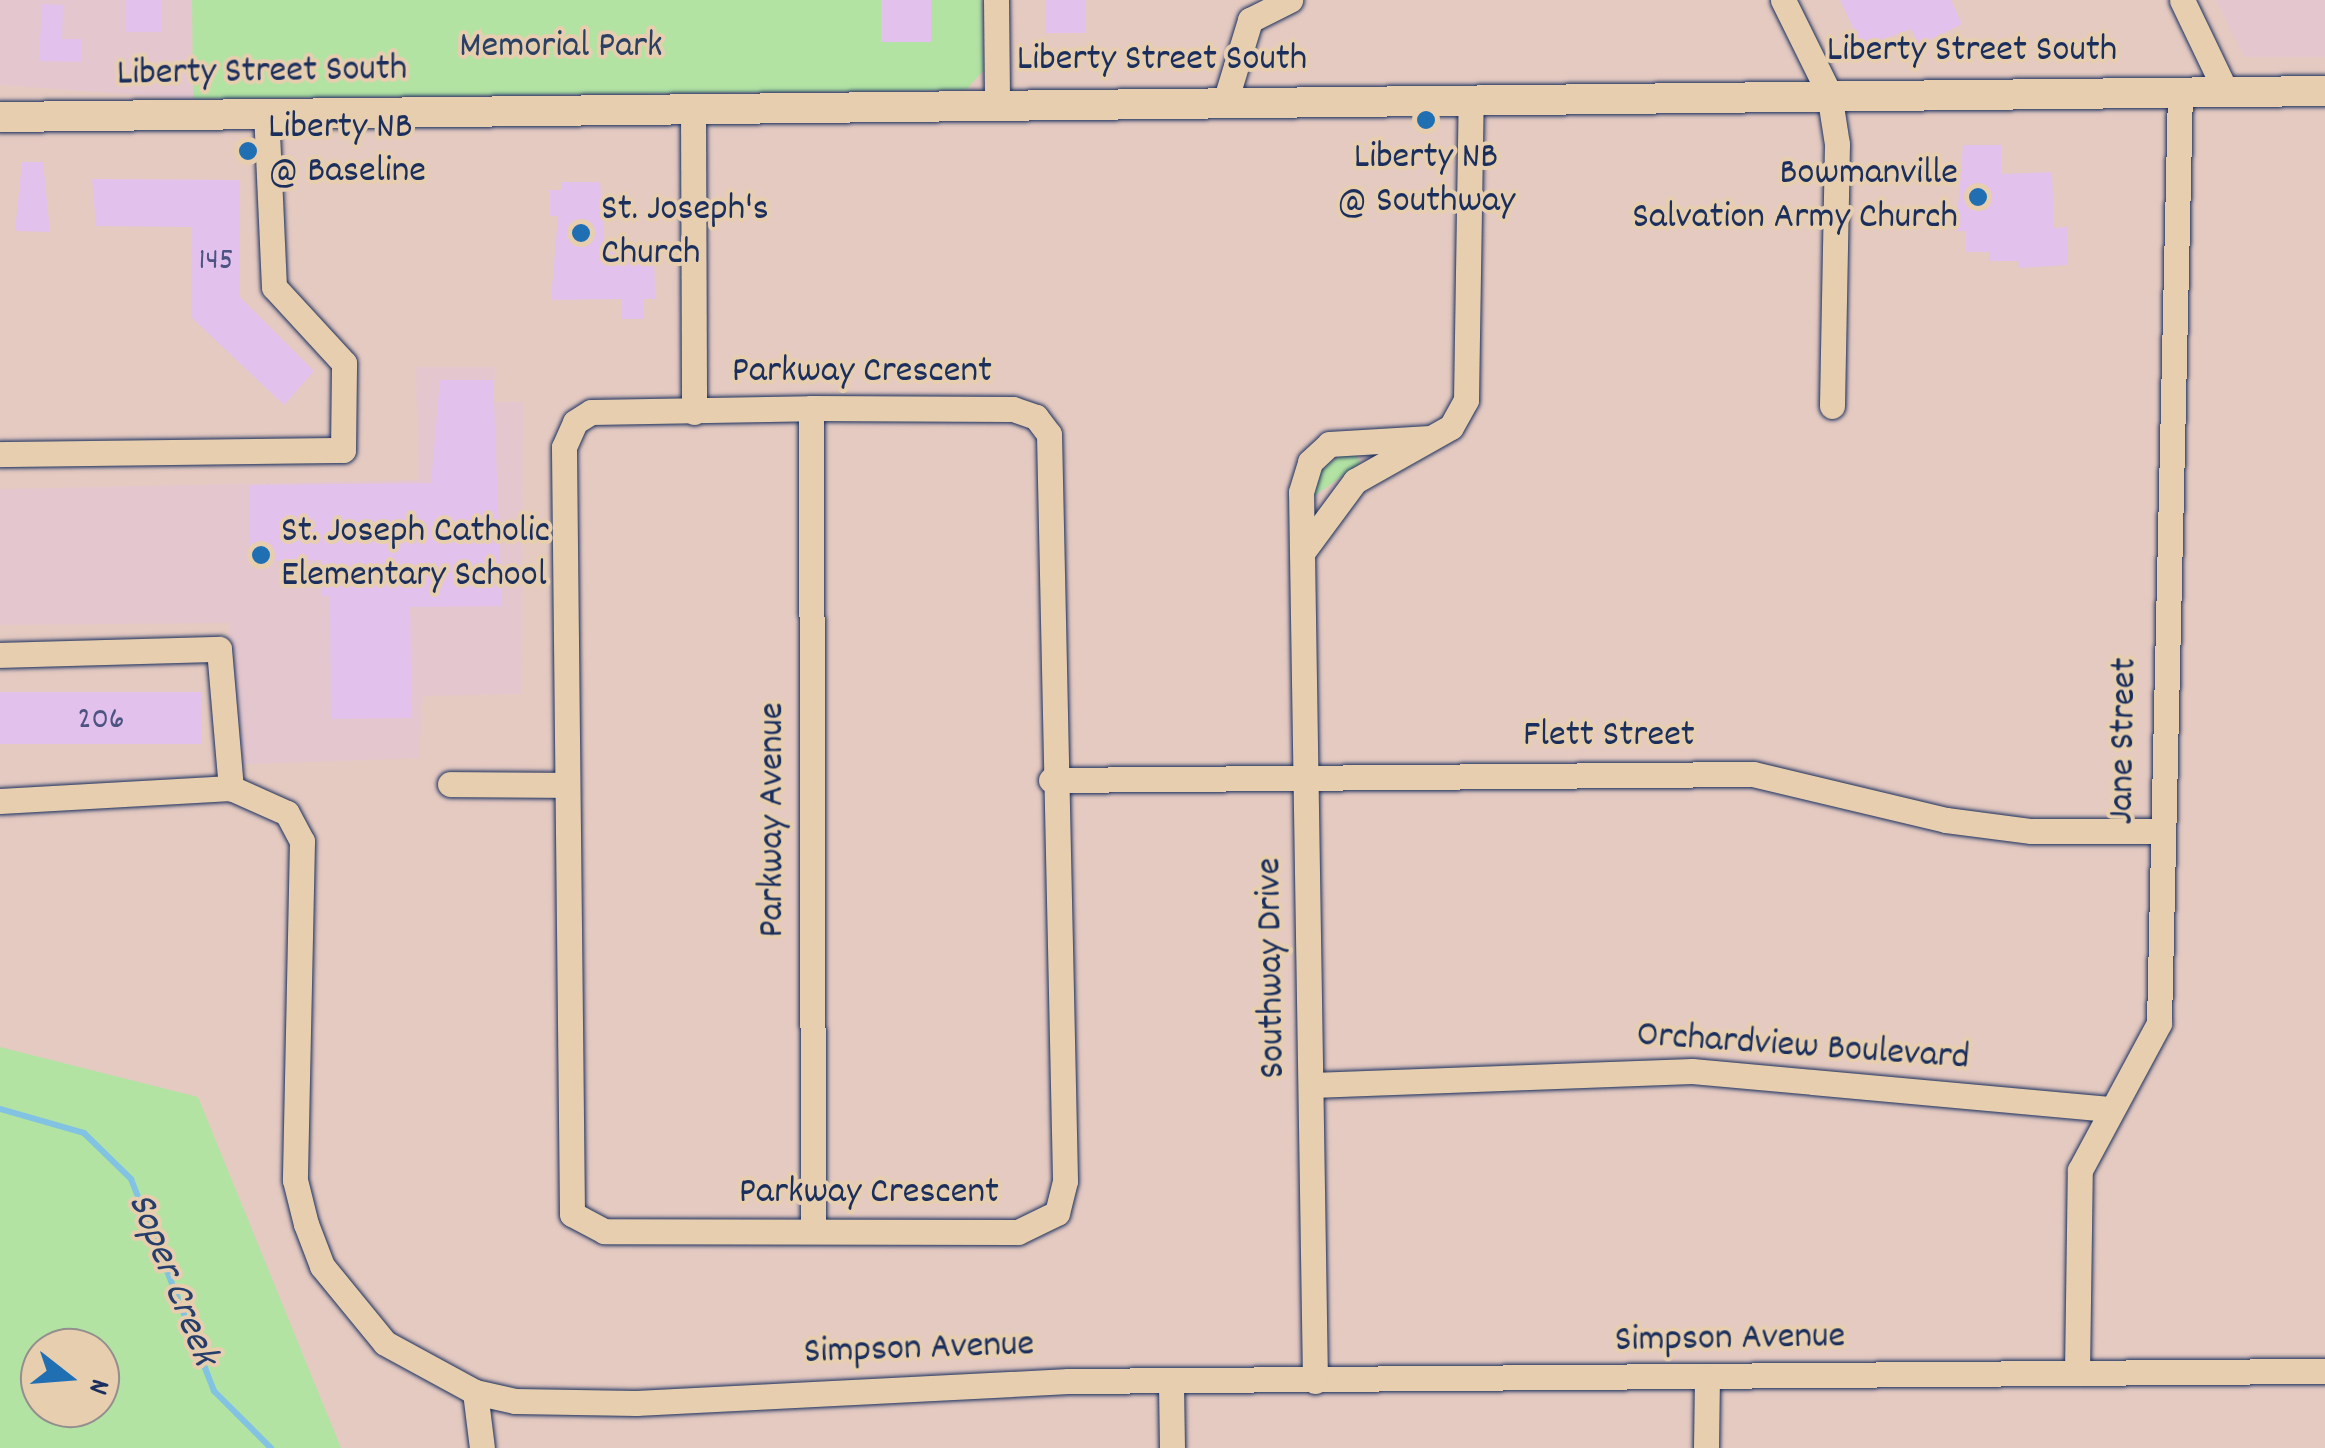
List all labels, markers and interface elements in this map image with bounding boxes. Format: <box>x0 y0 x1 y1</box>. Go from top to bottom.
park label: Memorial Park <box>459 25 663 71</box>
street label: Liberty Street South <box>1827 29 2117 75</box>
street label: Liberty Street South <box>1017 38 1307 84</box>
street label: Liberty Street South <box>116 48 408 98</box>
place label: Liberty NB @ Baseline <box>268 106 426 195</box>
marker: Liberty NB @ Southway <box>1415 109 1437 131</box>
place label: Liberty NB @ Southway <box>1337 136 1515 225</box>
marker: Liberty NB @ Baseline <box>237 140 259 162</box>
place label: Bowmanville Salvation Army Church <box>1632 152 1958 242</box>
marker: Bowmanville Salvation Army Church <box>1967 186 1989 208</box>
place label: St. Joseph's Church <box>601 188 769 278</box>
marker: St. Joseph's Church <box>570 222 592 244</box>
house number: 145 <box>198 243 234 281</box>
street label: Parkway Crescent <box>732 350 992 396</box>
place label: St. Joseph Catholic Elementary School <box>281 510 550 600</box>
marker: St. Joseph Catholic Elementary School <box>250 544 272 566</box>
street label: Jane Street <box>2101 657 2149 825</box>
house number: 206 <box>77 702 125 740</box>
street label: Parkway Avenue <box>751 702 797 938</box>
street label: Flett Street <box>1523 714 1695 760</box>
street label: Southway Drive <box>1248 857 1298 1079</box>
street label: Orchardview Boulevard <box>1635 1014 1971 1082</box>
street label: Parkway Crescent <box>739 1171 999 1217</box>
water label: Soper Creek <box>114 1187 226 1373</box>
street label: Simpson Avenue <box>1614 1315 1846 1365</box>
street label: Simpson Avenue <box>803 1323 1035 1377</box>
north arrow <box>20 1328 120 1428</box>
text: N <box>76 1374 118 1399</box>

